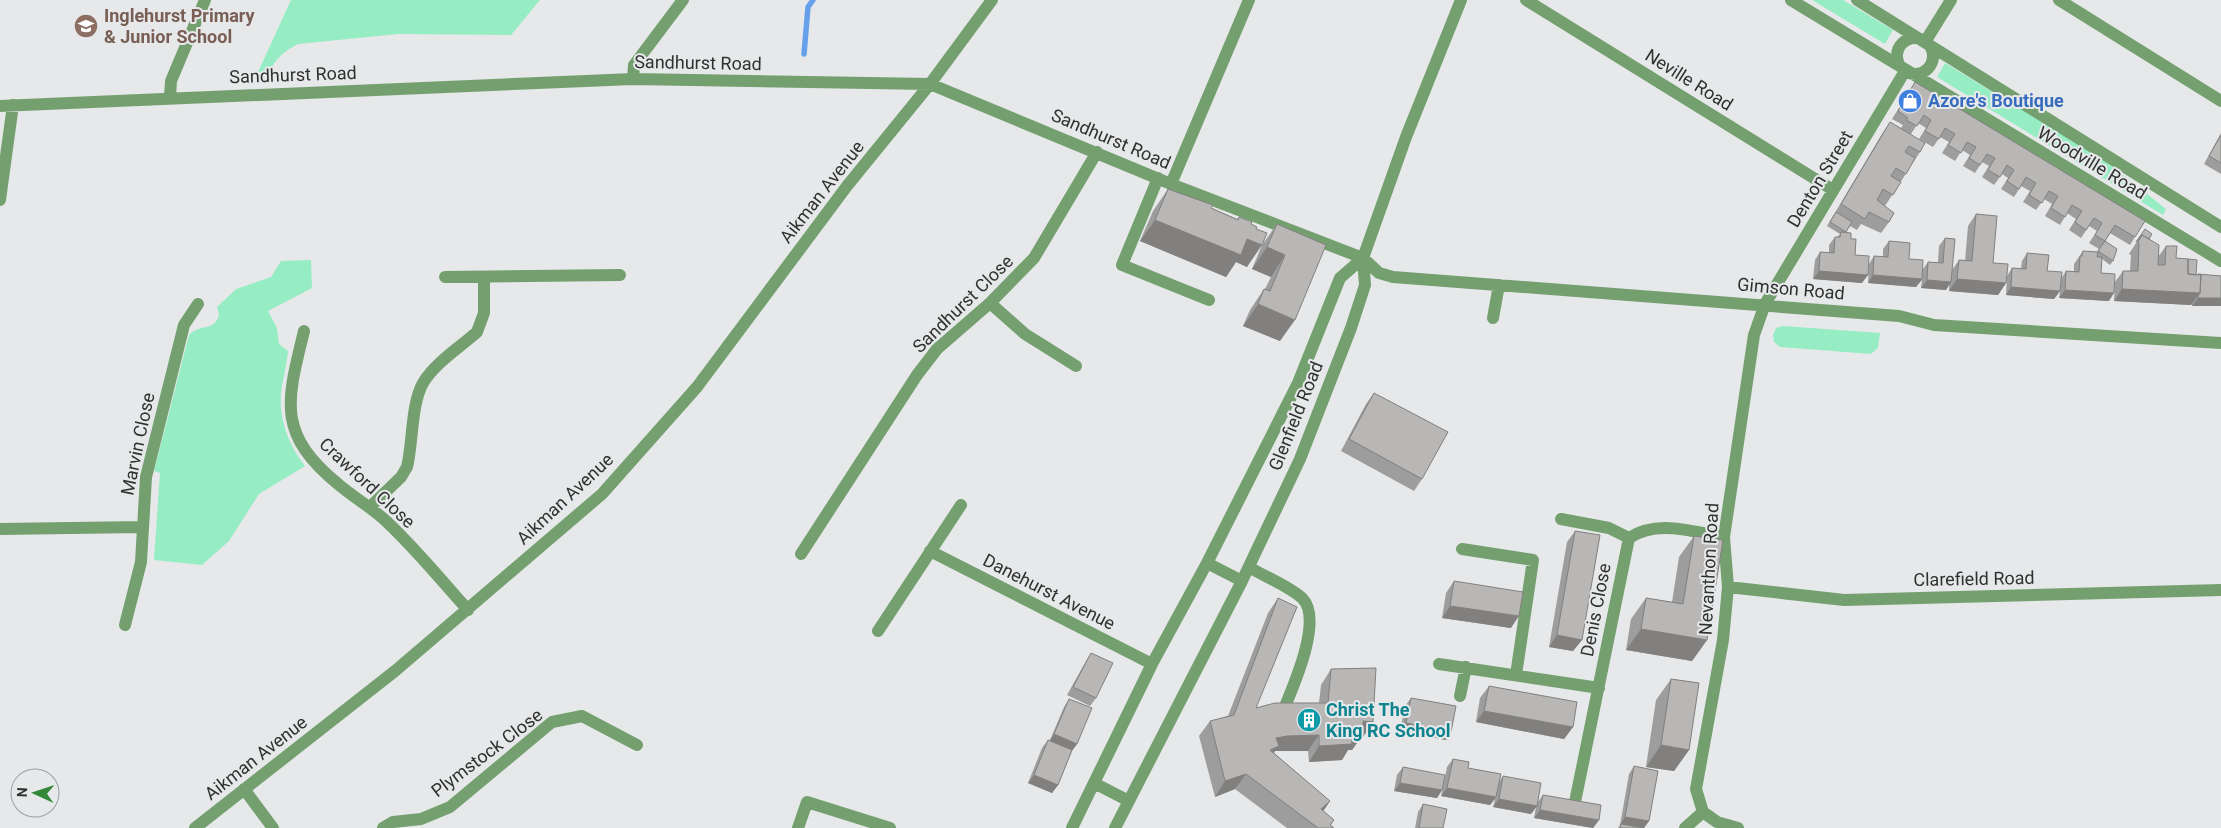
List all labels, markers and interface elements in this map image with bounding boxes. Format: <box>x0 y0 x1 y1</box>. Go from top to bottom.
place label: Inglehurst Primary & Junior School <box>104 5 256 47</box>
school or university icon: Inglehurst Primary & Junior School <box>73 13 99 39</box>
street label: Neville Road <box>1642 44 1737 115</box>
street label: Sandhurst Road <box>634 51 762 74</box>
street label: Sandhurst Road <box>229 62 357 87</box>
shop icon: Azore's Boutique <box>1897 88 1923 114</box>
place label: Azore's Boutique <box>1928 90 2064 111</box>
street label: Sandhurst Road <box>1048 104 1174 173</box>
street label: Woodville Road <box>2034 122 2151 203</box>
street label: Denton Street <box>1782 126 1857 231</box>
street label: Aikman Avenue <box>775 136 868 247</box>
street label: Sandhurst Close <box>908 250 1017 357</box>
street label: Gimson Road <box>1736 273 1846 304</box>
street label: Glenfield Road <box>1264 358 1327 473</box>
street label: Marvin Close <box>116 391 159 497</box>
street label: Crawford Close <box>315 433 419 532</box>
street label: Aikman Avenue <box>512 449 617 549</box>
street label: Nevanthon Road <box>1695 502 1722 636</box>
street label: Danehurst Avenue <box>980 549 1119 634</box>
street label: Denis Close <box>1576 561 1615 658</box>
street label: Clarefield Road <box>1913 567 2035 590</box>
place label: Christ The King RC School <box>1326 699 1450 741</box>
street label: Plymstock Close <box>427 704 546 801</box>
building icon: Christ The King RC School <box>1296 707 1322 733</box>
street label: Aikman Avenue <box>200 711 311 804</box>
north arrow <box>10 768 60 818</box>
text: N <box>14 787 30 798</box>

